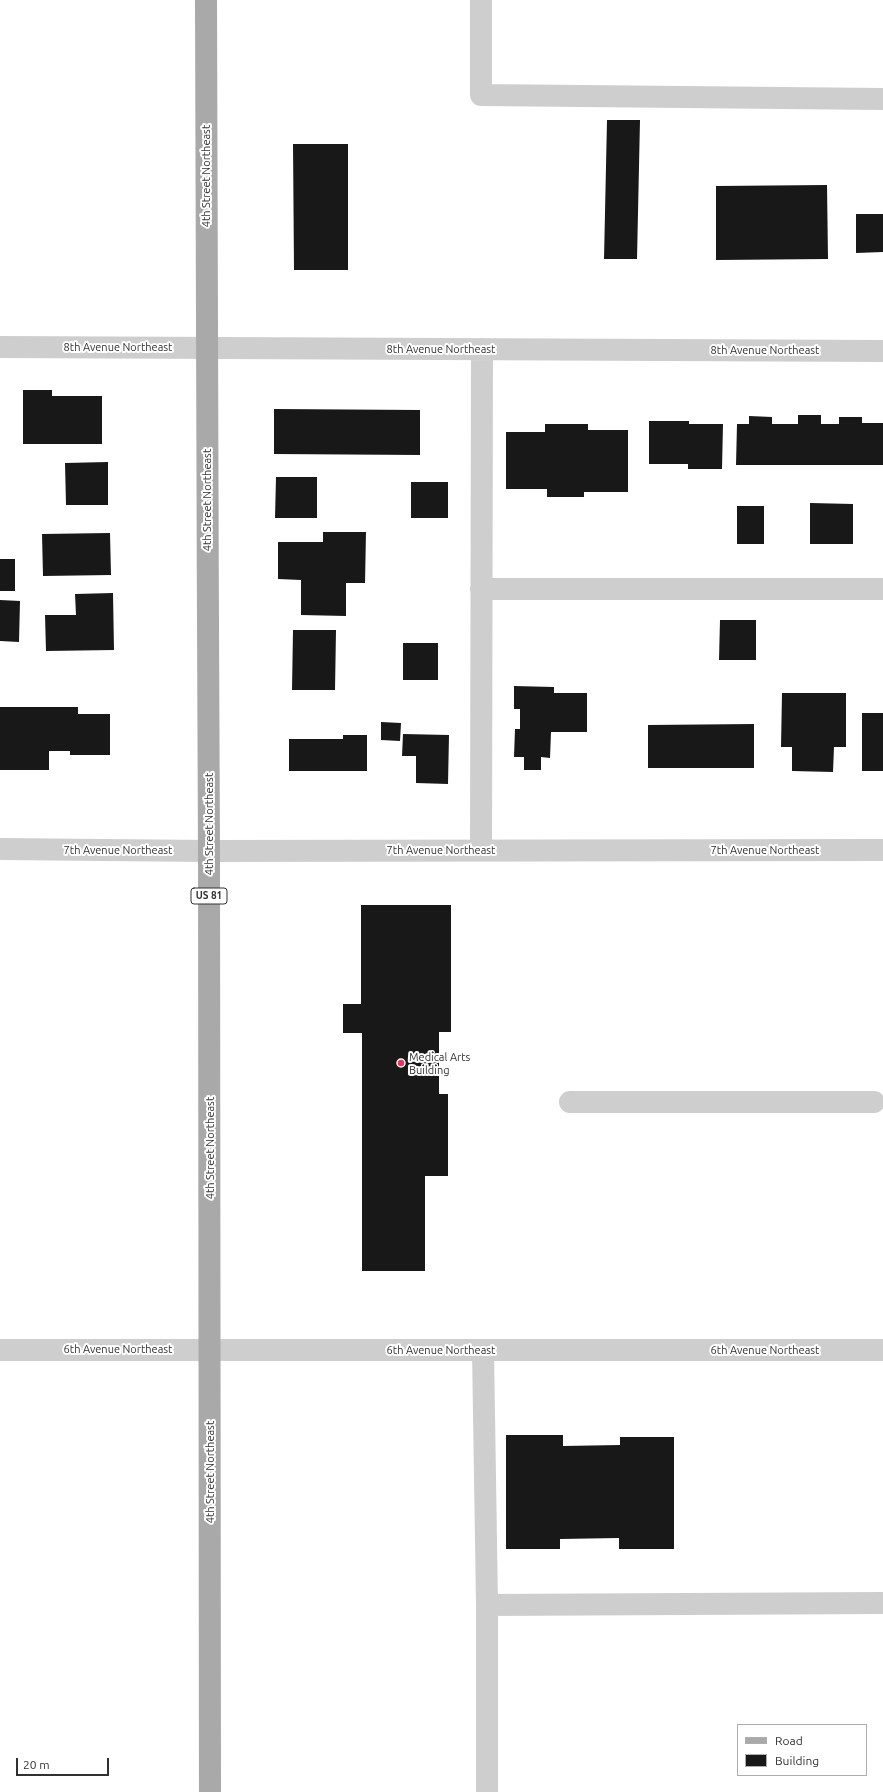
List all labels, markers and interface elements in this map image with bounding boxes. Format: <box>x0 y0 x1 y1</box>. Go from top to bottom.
street label: 4th Street Northeast <box>199 125 213 227</box>
street label: 8th Avenue Northeast <box>64 340 172 354</box>
street label: 8th Avenue Northeast <box>387 342 495 356</box>
street label: 8th Avenue Northeast <box>711 343 819 357</box>
street label: 4th Street Northeast <box>200 449 214 551</box>
street label: 4th Street Northeast <box>202 773 216 875</box>
street label: 7th Avenue Northeast <box>64 843 172 857</box>
street label: 7th Avenue Northeast <box>387 843 495 857</box>
street label: 7th Avenue Northeast <box>711 843 819 857</box>
road number: US 81 <box>191 888 227 904</box>
place label: Medical Arts Building <box>409 1050 470 1076</box>
marker: Medical Arts Building <box>396 1058 406 1068</box>
street label: 4th Street Northeast <box>203 1097 217 1199</box>
street label: 6th Avenue Northeast <box>64 1342 172 1356</box>
street label: 6th Avenue Northeast <box>387 1343 495 1357</box>
street label: 6th Avenue Northeast <box>711 1343 819 1357</box>
street label: 4th Street Northeast <box>203 1421 217 1523</box>
legend <box>737 1724 867 1776</box>
text: Road <box>775 1734 803 1747</box>
scale bar <box>18 1750 111 1776</box>
text: Building <box>775 1754 819 1767</box>
text: 20 m <box>23 1758 50 1771</box>

